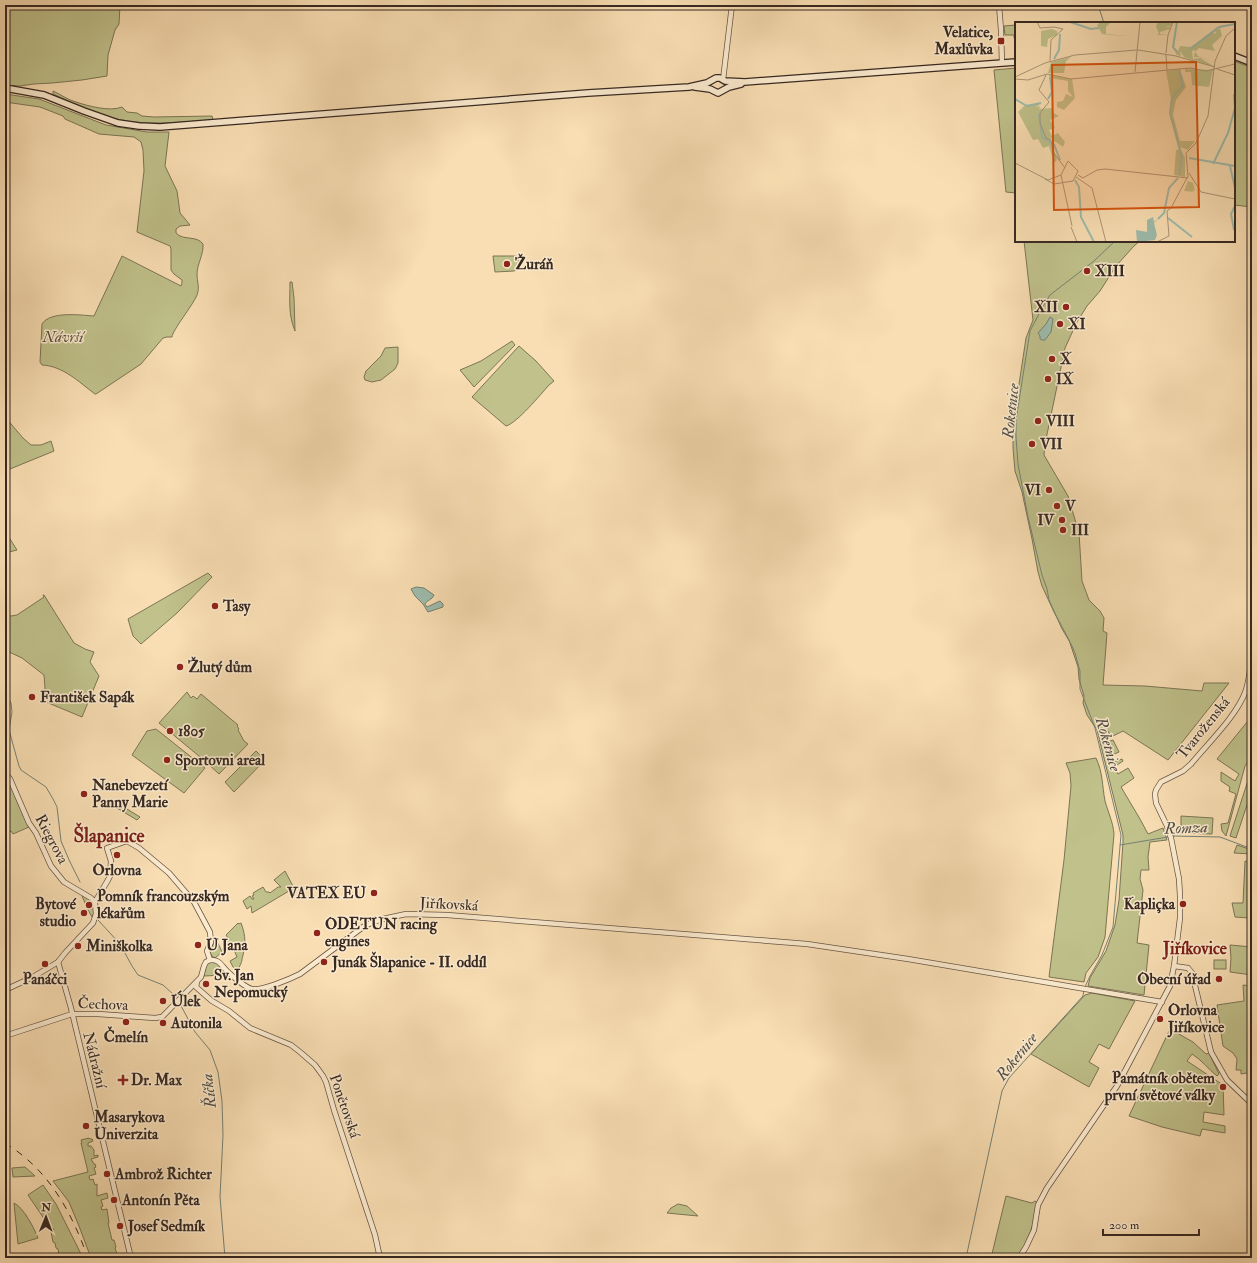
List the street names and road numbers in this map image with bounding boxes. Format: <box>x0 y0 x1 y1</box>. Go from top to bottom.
street label: Tvaroženská <box>1173 693 1235 763</box>
street label: Riegrova <box>31 811 73 868</box>
street label: Jiříkovská <box>418 893 479 917</box>
street label: Čechova <box>77 992 130 1015</box>
street label: Nádražní <box>78 1030 111 1091</box>
street label: Ponětovská <box>325 1072 365 1141</box>

